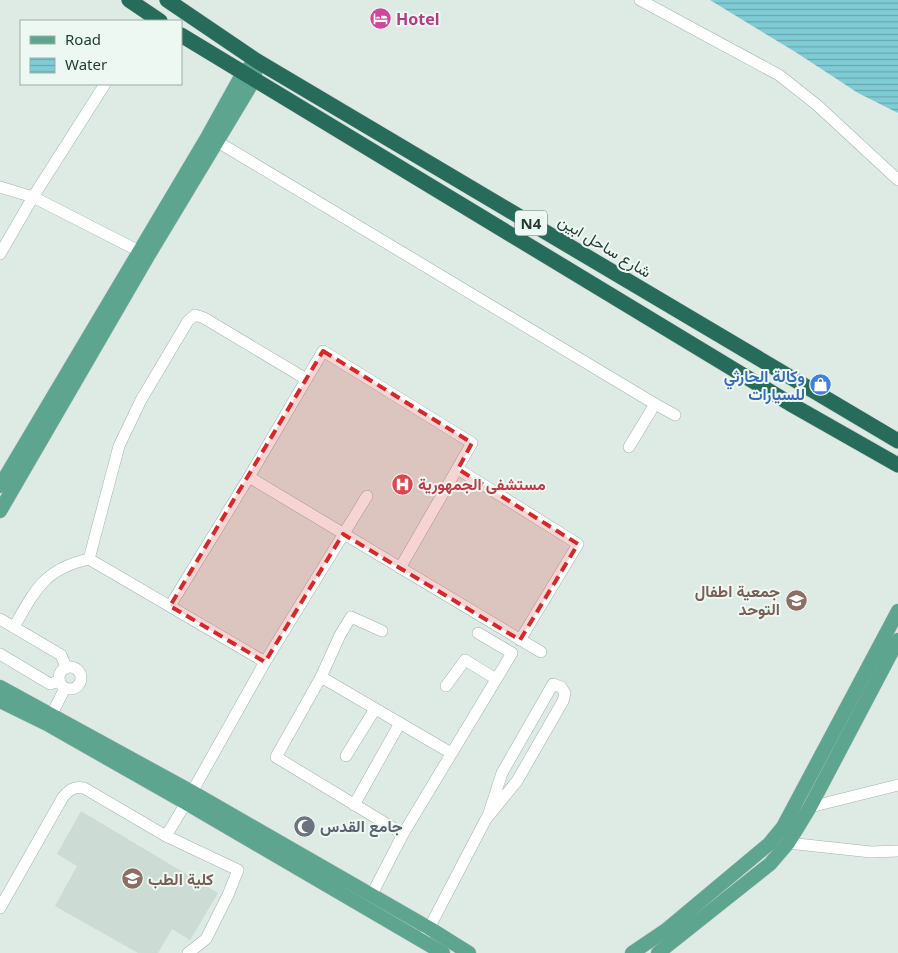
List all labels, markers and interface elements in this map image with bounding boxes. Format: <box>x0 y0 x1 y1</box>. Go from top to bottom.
hotel icon: Hotel <box>368 7 392 31</box>
place label: Hotel <box>396 8 440 30</box>
legend <box>20 20 182 85</box>
text: Road <box>65 29 101 49</box>
text: Water <box>65 54 107 74</box>
road number: N4 <box>515 210 547 236</box>
street label: شارع ساحل ابين <box>554 210 656 283</box>
place label: وكالة الحارثي للسيارات <box>724 365 805 405</box>
shop icon: وكالة الحارثي للسيارات <box>809 373 833 397</box>
hospital icon: مستشفى الجمهورية <box>390 472 414 496</box>
place label: مستشفى الجمهورية <box>418 473 546 495</box>
place label: جمعية اطفال التوحد <box>695 580 780 620</box>
school or university icon: جمعية اطفال التوحد <box>784 588 808 612</box>
mosque icon: جامع القدس <box>292 814 316 838</box>
place label: جامع القدس <box>320 815 403 838</box>
school or university icon: كلية الطب <box>120 867 144 891</box>
place label: كلية الطب <box>148 868 214 890</box>

